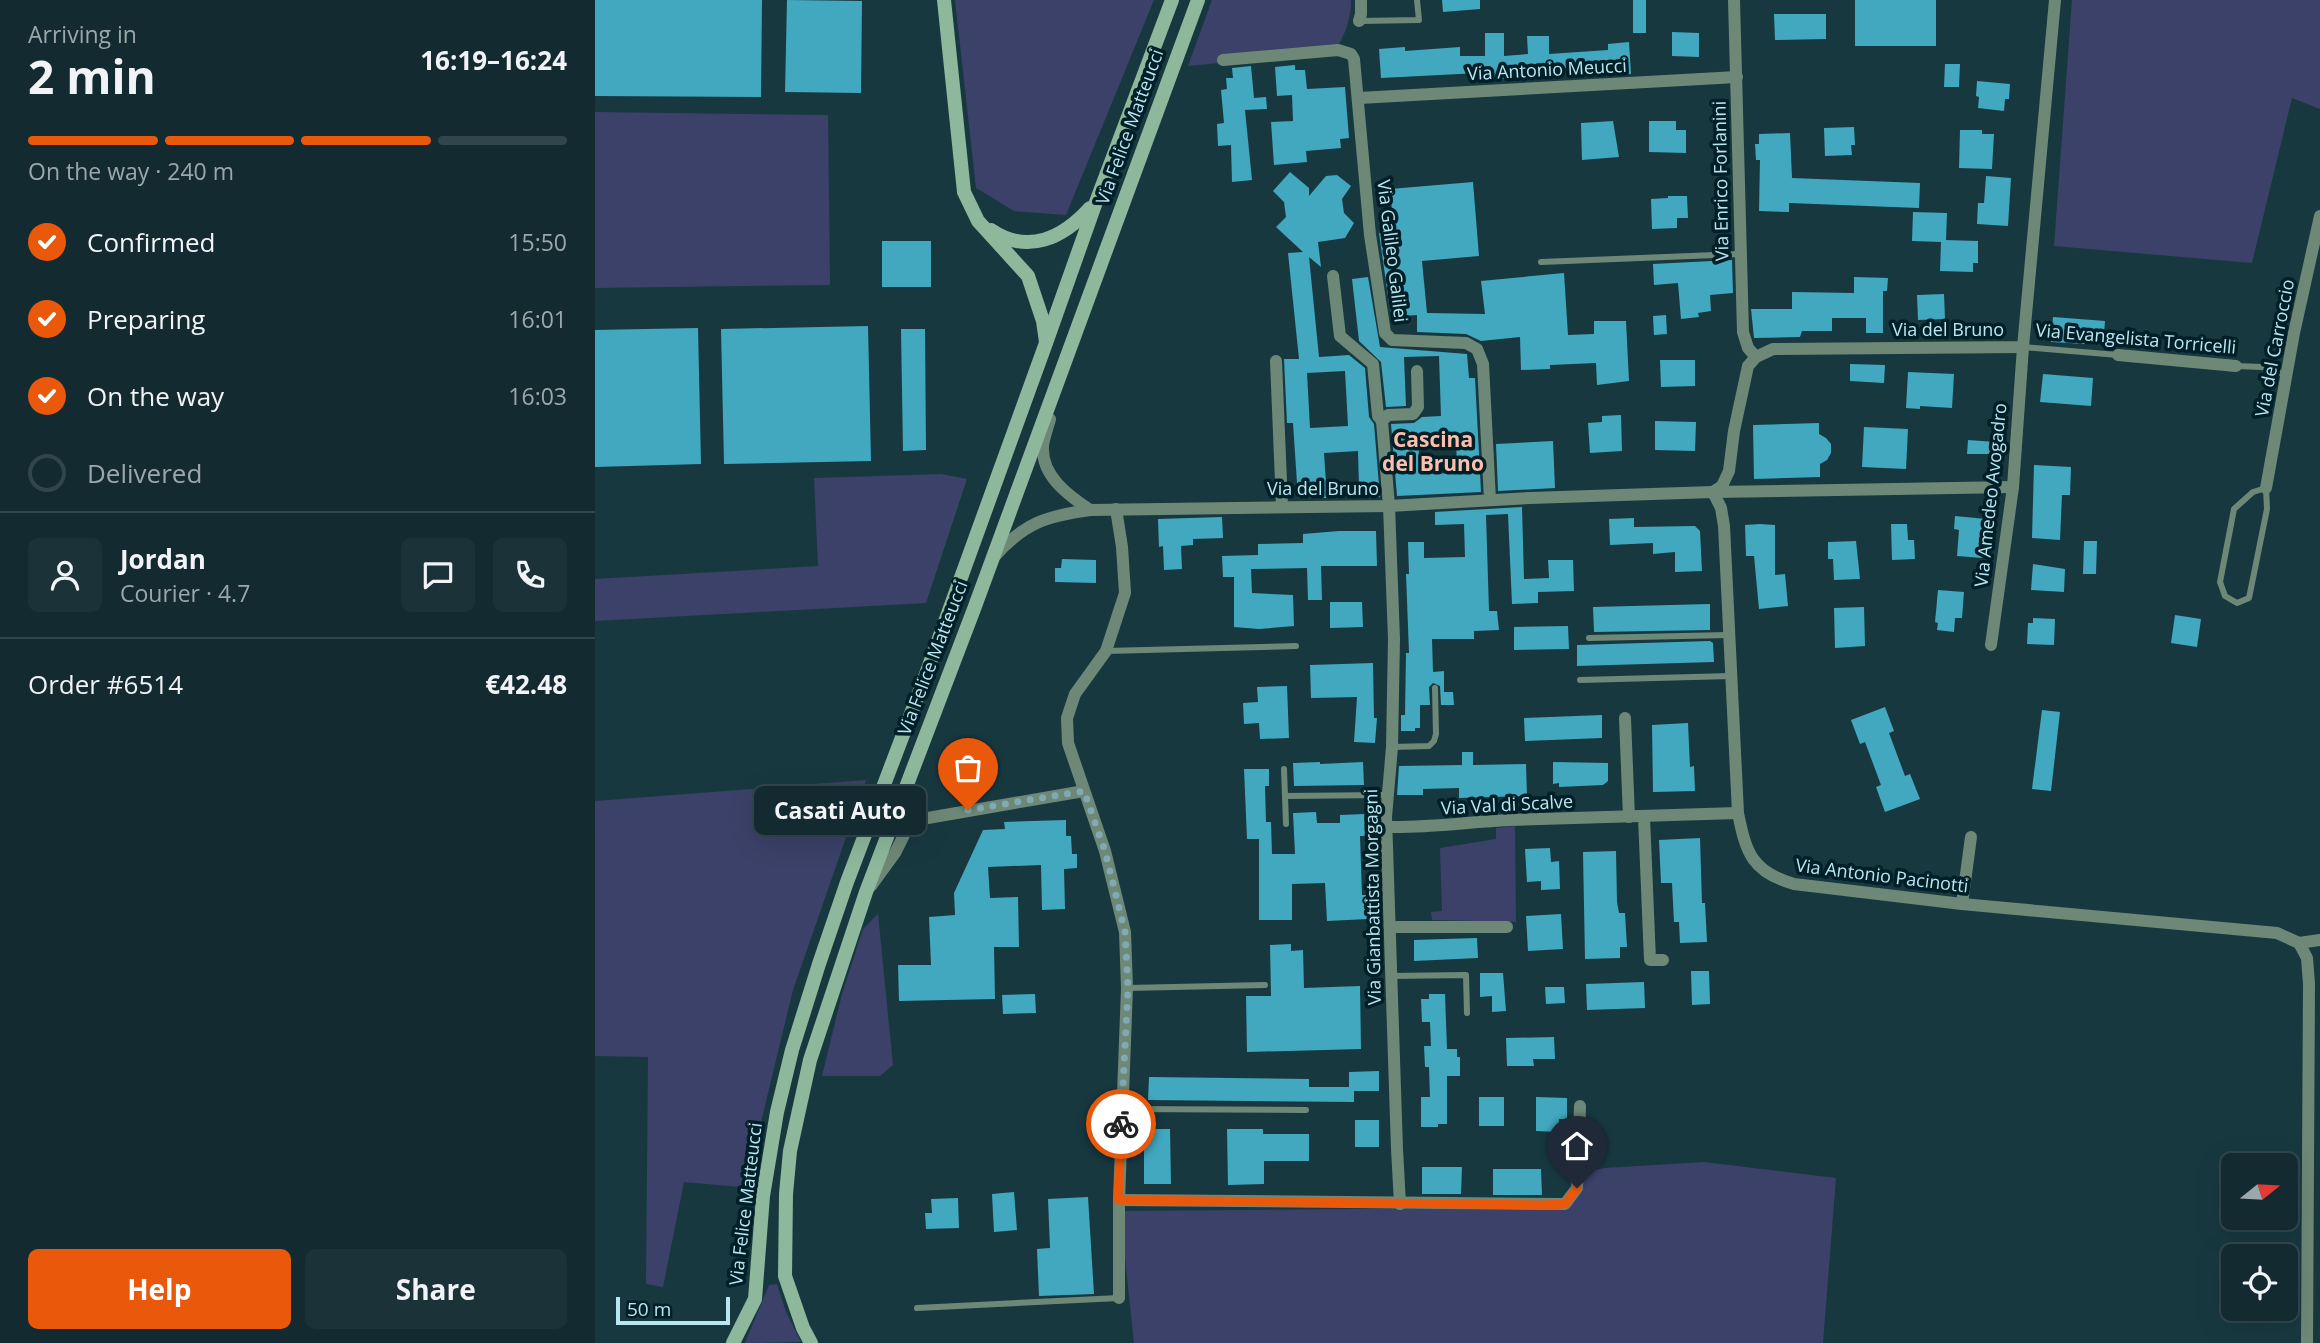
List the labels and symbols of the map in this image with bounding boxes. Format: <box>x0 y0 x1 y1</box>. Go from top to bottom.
street label: Via Felice Matteucci <box>1090 46 1168 208</box>
street label: Via Antonio Meucci <box>1467 53 1627 85</box>
street label: Via Enrico Forlanini <box>1707 101 1733 261</box>
street label: Via Galileo Galilei <box>1372 178 1414 324</box>
street label: Via del Carroccio <box>2249 277 2299 419</box>
street label: Via del Bruno <box>1892 317 2004 341</box>
street label: Via Evangelista Torricelli <box>2035 317 2237 359</box>
street label: Via Amedeo Avogadro <box>1968 402 2012 588</box>
district label: Cascina del Bruno <box>1382 425 1484 477</box>
street label: Via del Bruno <box>1267 476 1379 500</box>
street label: Via Felice Matteucci <box>892 577 973 738</box>
pin <box>938 738 998 810</box>
callout: Casati Auto <box>755 786 926 834</box>
street label: Via Gianbattista Morgagni <box>1358 789 1386 1005</box>
street label: Via Val di Scalve <box>1440 789 1574 819</box>
street label: Via Antonio Pacinotti <box>1794 852 1970 898</box>
courier <box>1086 1089 1156 1159</box>
pin <box>1547 1116 1607 1188</box>
street label: Via Felice Matteucci <box>723 1121 767 1287</box>
north arrow <box>2221 1153 2298 1230</box>
scale bar <box>616 1294 730 1326</box>

